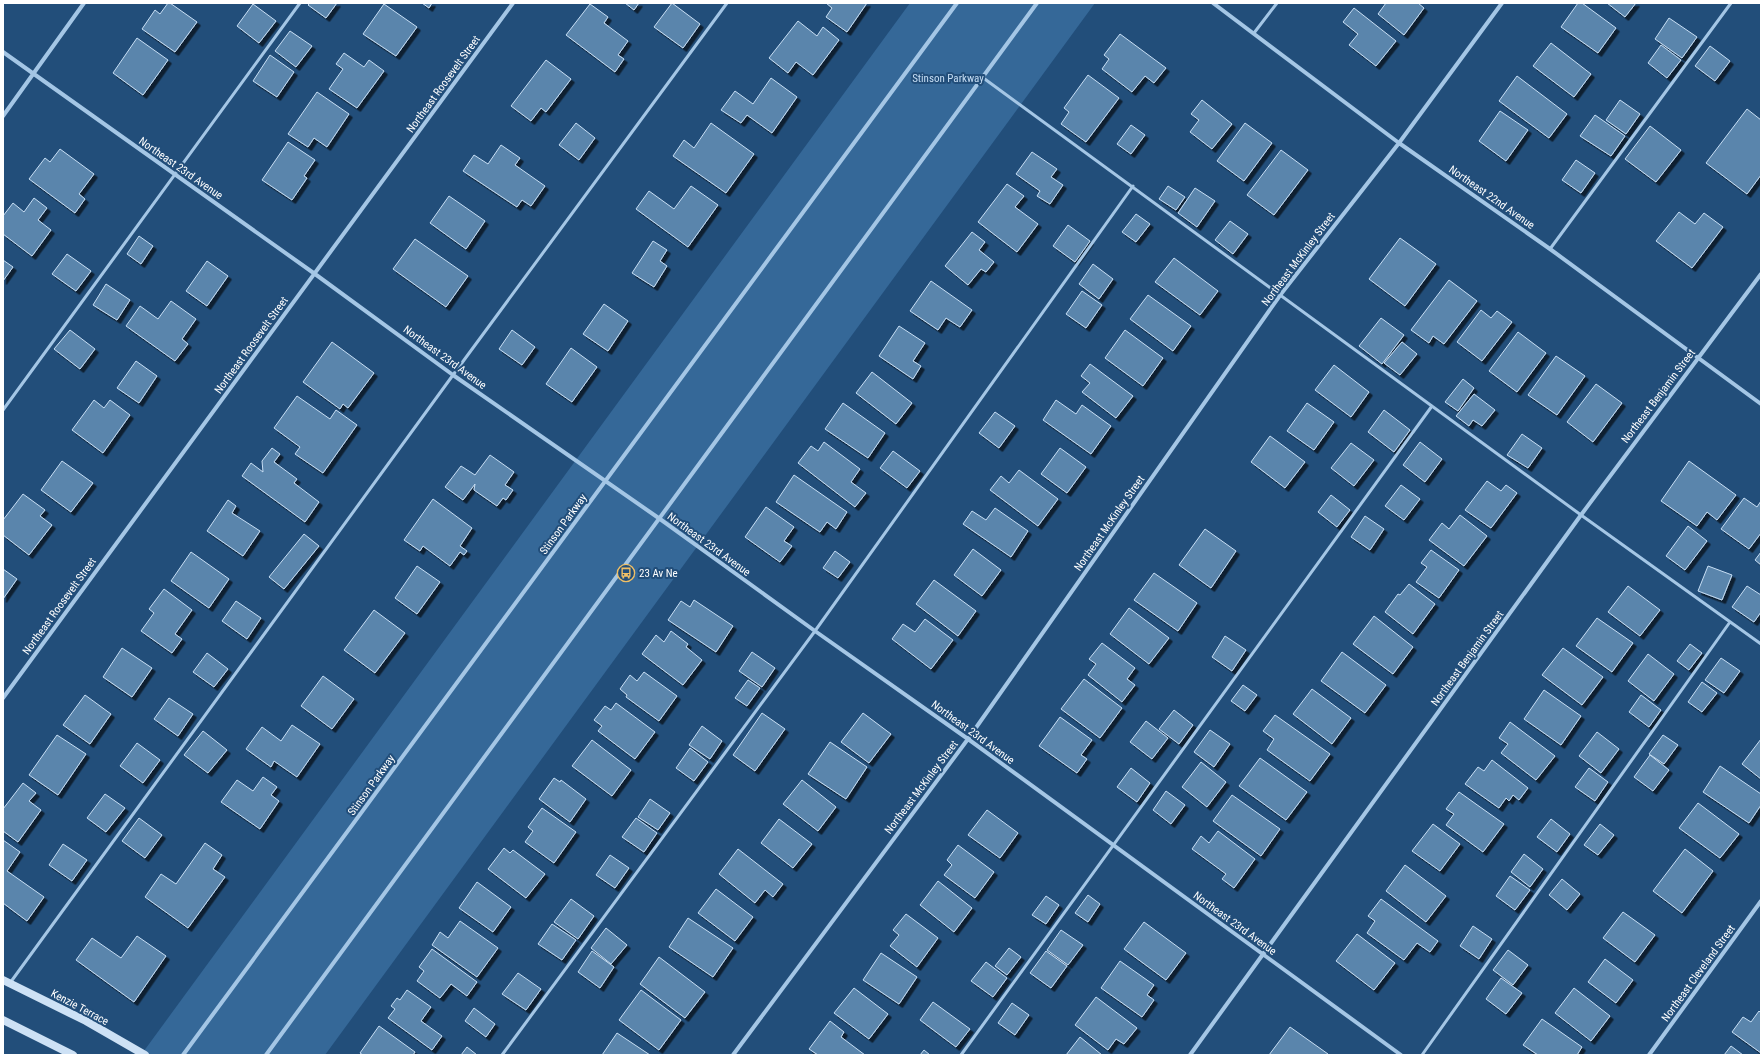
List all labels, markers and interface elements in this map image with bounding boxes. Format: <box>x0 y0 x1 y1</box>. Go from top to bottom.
street label: Northeast Roosevelt Street <box>404 33 483 135</box>
park label: Stinson Parkway <box>912 72 984 85</box>
street label: Northeast 23rd Avenue <box>136 135 225 202</box>
street label: Northeast 22nd Avenue <box>1446 163 1537 232</box>
street label: Northeast McKinley Street <box>1259 210 1338 309</box>
street label: Northeast Roosevelt Street <box>212 294 291 396</box>
street label: Northeast 23rd Avenue <box>401 323 489 392</box>
street label: Northeast Benjamin Street <box>1619 347 1698 446</box>
street label: Northeast McKinley Street <box>1072 473 1147 573</box>
street label: Stinson Parkway <box>537 491 590 557</box>
street label: Northeast 23rd Avenue <box>665 510 753 579</box>
street label: Northeast Roosevelt Street <box>20 555 99 657</box>
bus stop icon: 23 Av Ne <box>616 563 636 583</box>
place label: 23 Av Ne <box>639 567 678 580</box>
street label: Northeast Benjamin Street <box>1429 608 1506 708</box>
street label: Northeast 23rd Avenue <box>929 698 1017 767</box>
street label: Northeast McKinley Street <box>882 738 961 837</box>
street label: Stinson Parkway <box>345 752 398 818</box>
street label: Northeast 23rd Avenue <box>1191 889 1279 958</box>
street label: Northeast Cleveland Street <box>1659 922 1738 1024</box>
street label: Kenzie Terrace <box>49 987 111 1028</box>

